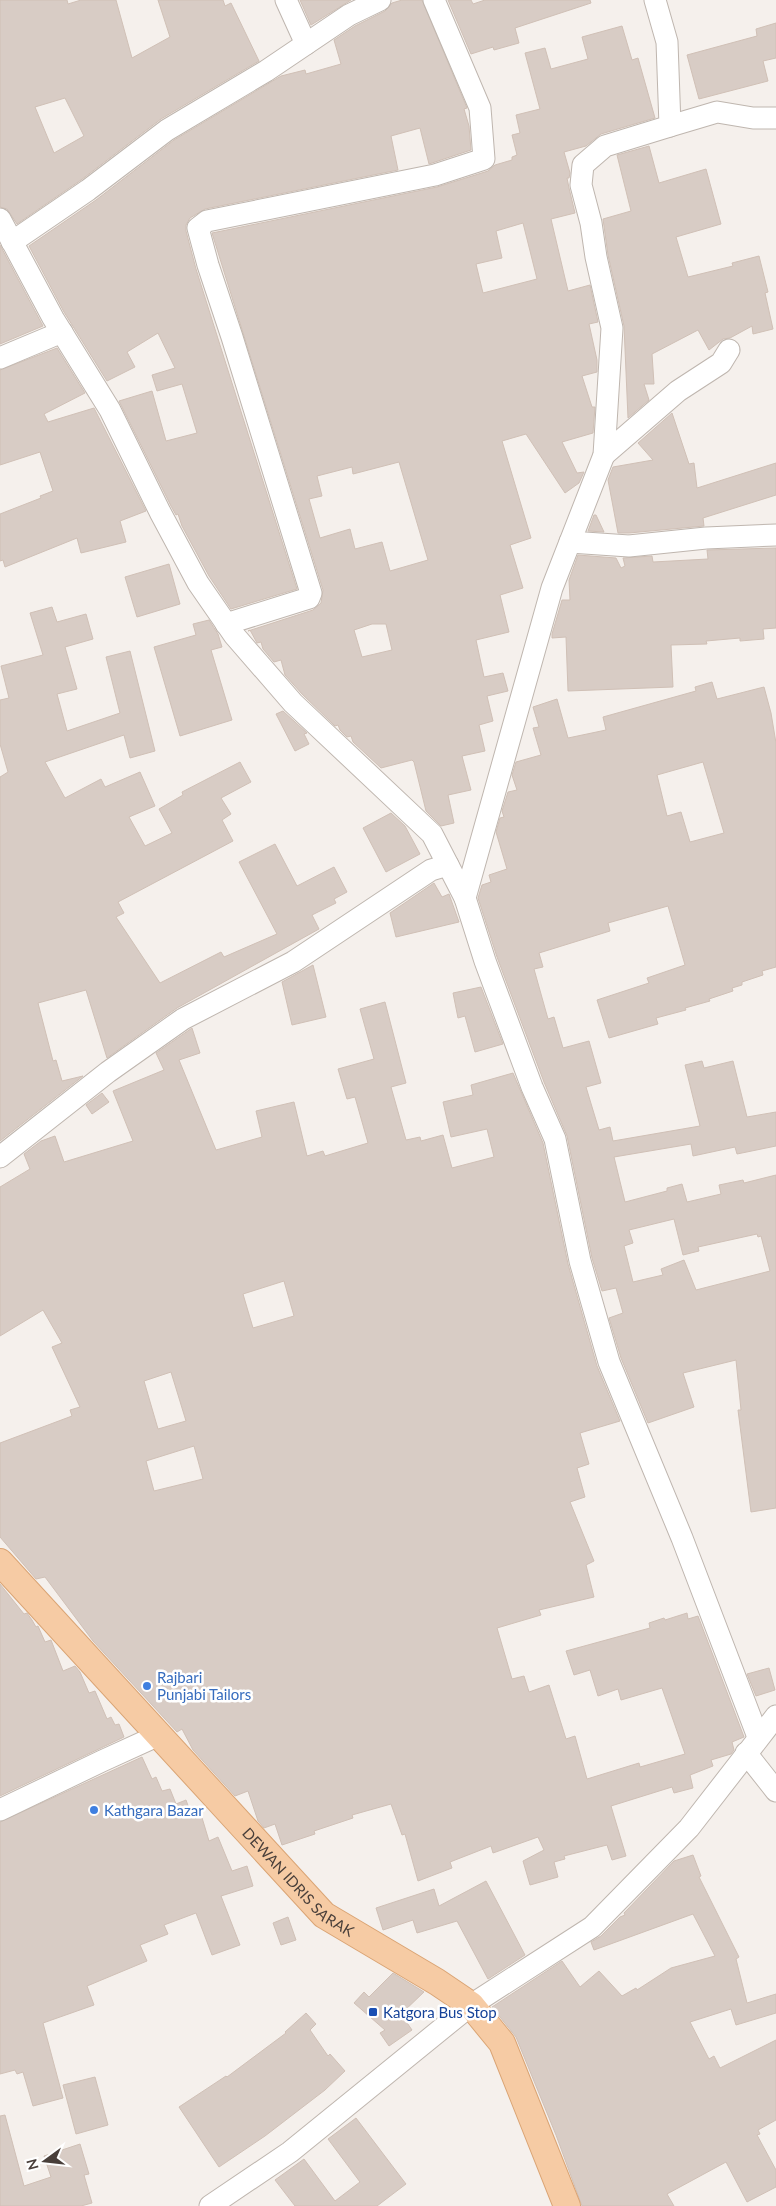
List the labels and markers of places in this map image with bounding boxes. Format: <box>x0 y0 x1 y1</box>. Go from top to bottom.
place label: Rajbari Punjabi Tailors <box>157 1668 251 1703</box>
marker: Rajbari Punjabi Tailors <box>141 1680 153 1692</box>
place label: Kathgara Bazar <box>104 1801 204 1819</box>
marker: Kathgara Bazar <box>88 1804 100 1816</box>
place label: Katgora Bus Stop <box>383 2003 497 2021</box>
marker: Katgora Bus Stop <box>367 2006 379 2018</box>

